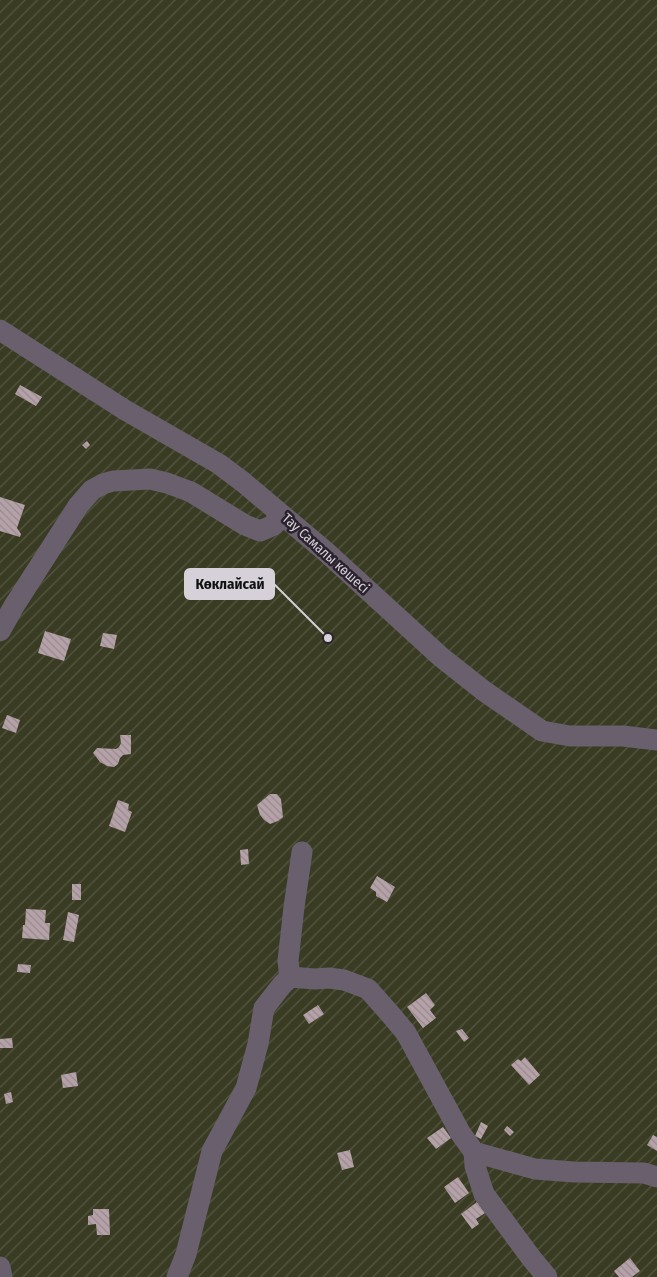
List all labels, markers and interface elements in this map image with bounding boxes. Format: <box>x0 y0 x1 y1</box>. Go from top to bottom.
street label: Тау Самалы көшесі <box>279 510 373 597</box>
callout: Көклайсай <box>185 569 274 599</box>
text: Көклайсай <box>196 575 264 593</box>

